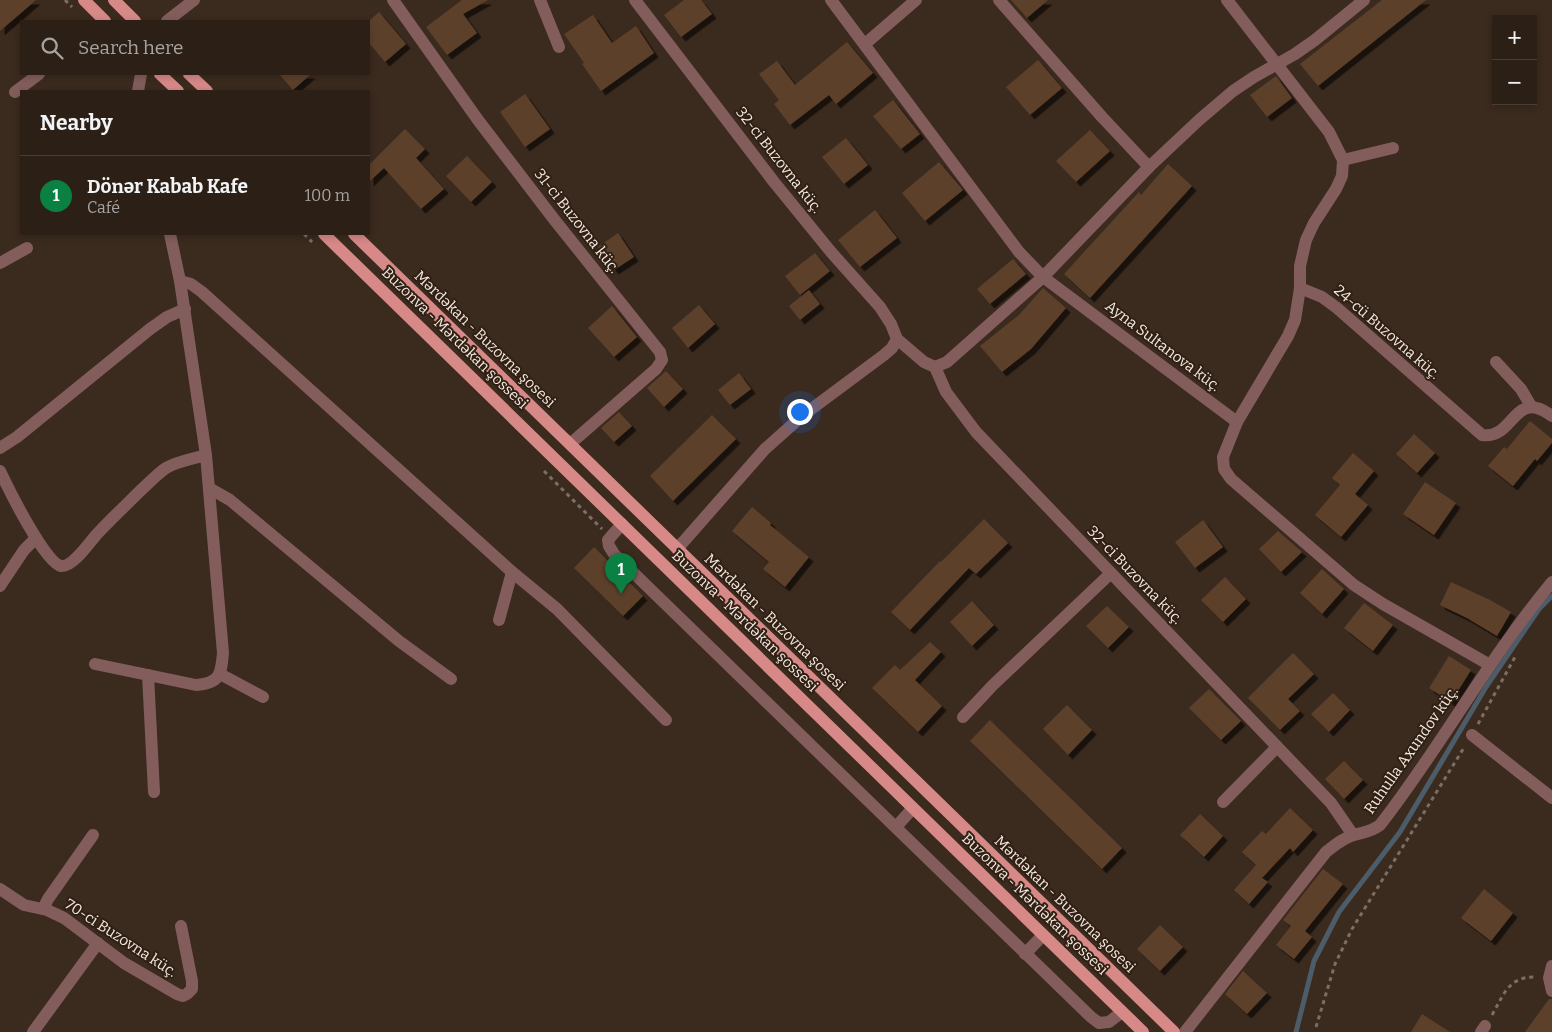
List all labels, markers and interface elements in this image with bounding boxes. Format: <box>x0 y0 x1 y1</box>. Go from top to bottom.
map controls <box>1492 15 1537 105</box>
button: + <box>1492 15 1537 60</box>
search box <box>20 20 370 75</box>
icon: search <box>38 34 66 62</box>
text: Search here <box>78 36 183 59</box>
button: − <box>1492 60 1537 105</box>
street label: 32-ci Buzovna küç. <box>732 103 826 217</box>
text: Nearby <box>40 110 113 136</box>
street label: 31-ci Buzovna küç. <box>531 165 623 277</box>
text: Dönər Kabab Kafe <box>87 175 248 198</box>
text: 1 <box>53 186 59 205</box>
text: 100 m <box>305 186 350 205</box>
text: Café <box>87 198 120 217</box>
street label: Buzonva - Mərdəkan şossesi <box>378 263 532 413</box>
street label: Mərdəkan - Buzovna şosesi <box>411 267 560 411</box>
street label: 24-cü Buzovna küç. <box>1330 281 1444 383</box>
street label: Ayna Sultanova küç. <box>1102 297 1224 395</box>
your location <box>787 399 813 425</box>
street label: 32-ci Buzovna küç. <box>1083 522 1187 628</box>
street label: Buzonva - Mərdəkan şossesi <box>668 546 822 696</box>
street label: Mərdəkan - Buzovna şosesi <box>701 550 850 694</box>
pin: 1 <box>605 553 637 594</box>
street label: Ruhulla Axundov küç. <box>1360 683 1462 817</box>
street label: Buzonva - Mərdəkan şossesi <box>958 829 1112 979</box>
street label: Mərdəkan - Buzovna şosesi <box>991 832 1140 976</box>
street label: 70-ci Buzovna küç. <box>62 895 180 981</box>

